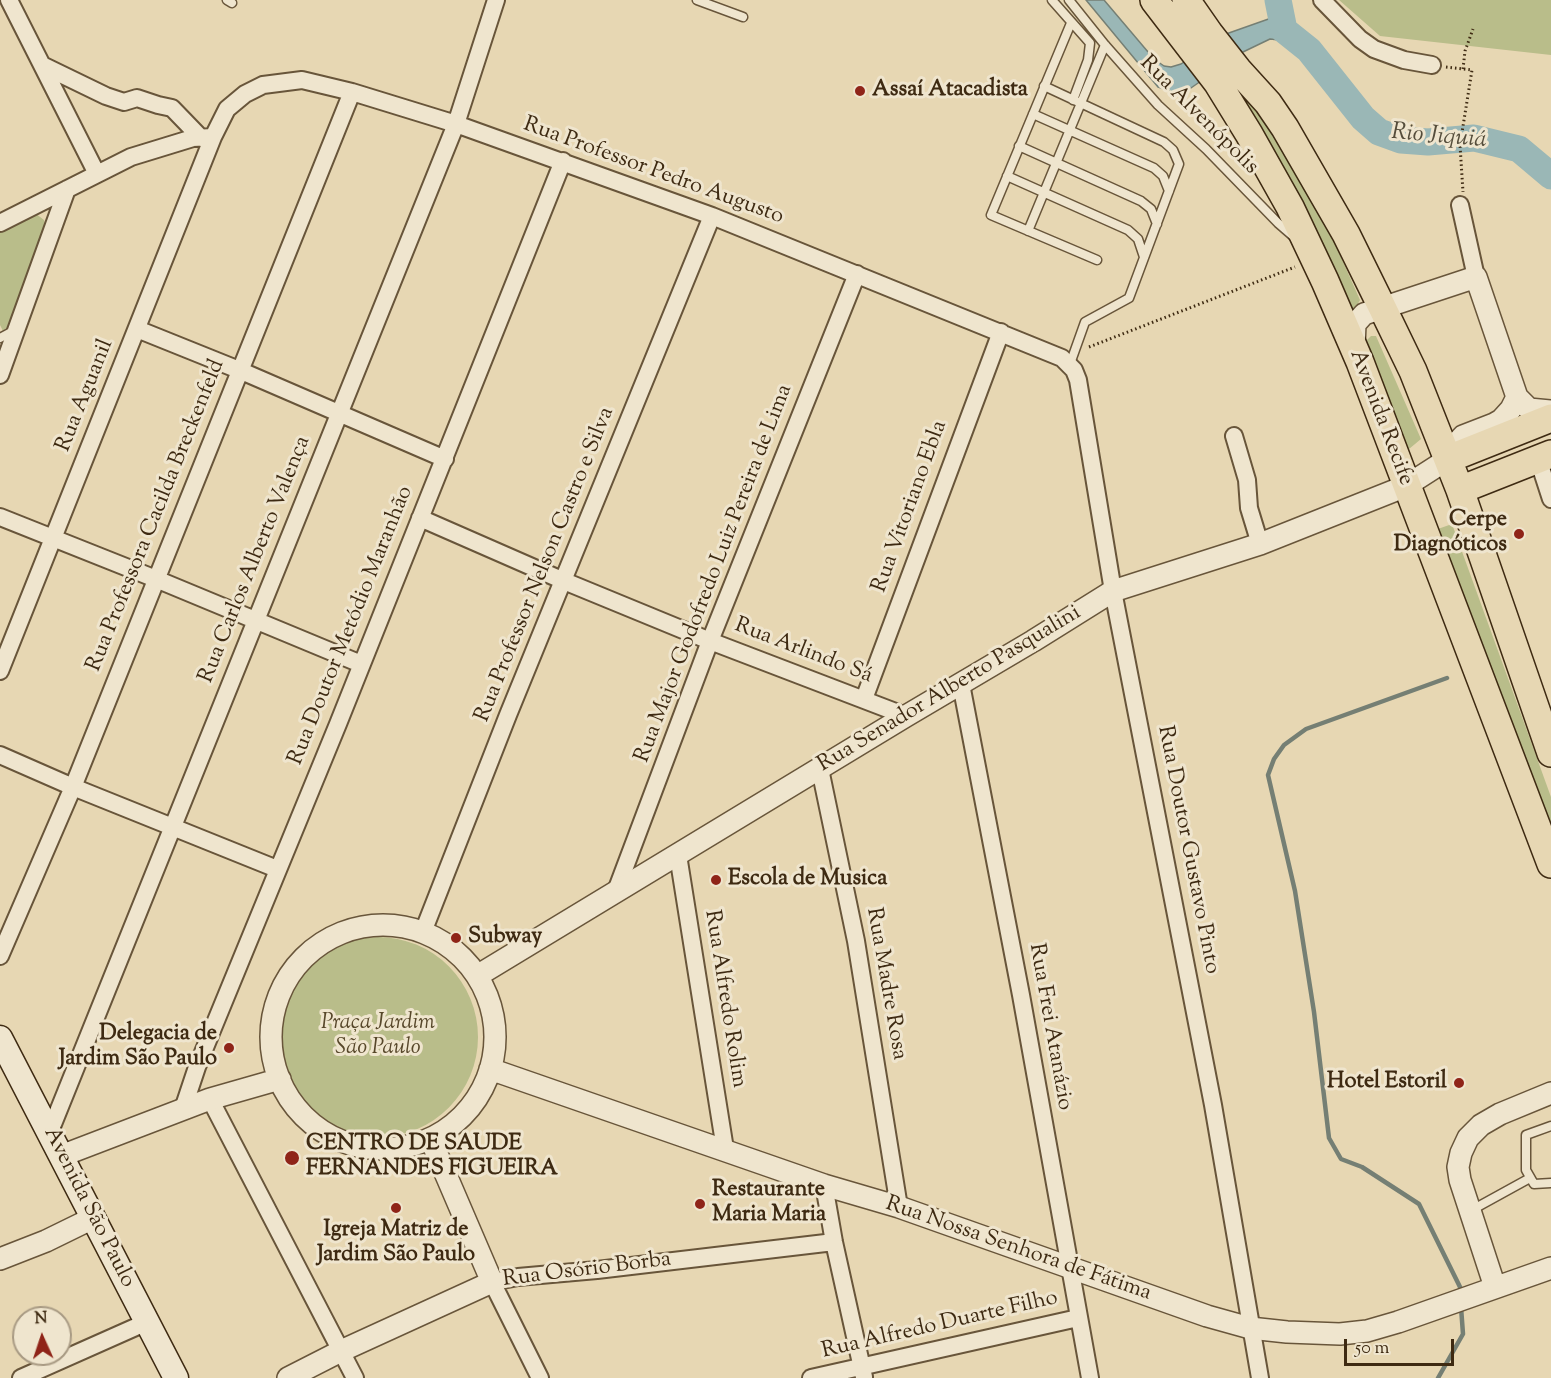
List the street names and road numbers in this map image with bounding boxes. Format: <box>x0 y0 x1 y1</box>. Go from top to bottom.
street label: Rua Alvenópolis <box>1133 51 1263 181</box>
street label: Rua Professor Pedro Augusto <box>519 113 787 231</box>
street label: Rua Aguanil <box>51 336 121 456</box>
street label: Avenida Recife <box>1342 346 1418 490</box>
street label: Rua Professora Cacilda Breckenfeld <box>82 356 232 676</box>
street label: Rua Major Godofredo Luiz Pereira de Lima <box>631 381 799 767</box>
street label: Rua Professor Nelson Castro e Silva <box>471 404 621 726</box>
street label: Rua Vitoriano Ebla <box>868 418 954 596</box>
street label: Rua Carlos Alberto Valença <box>194 433 318 687</box>
street label: Rua Doutor Metódio Maranhão <box>284 483 420 769</box>
street label: Rua Senador Alberto Pasqualini <box>814 601 1086 779</box>
street label: Rua Arlindo Sá <box>730 614 876 690</box>
street label: Rua Doutor Gustavo Pinto <box>1150 724 1224 976</box>
street label: Rua Madre Rosa <box>859 906 911 1062</box>
street label: Rua Alfredo Rolim <box>697 908 751 1090</box>
street label: Rua Frei Atanázio <box>1021 942 1077 1112</box>
street label: Avenida São Paulo <box>36 1123 140 1293</box>
street label: Rua Nossa Senhora de Fátima <box>882 1192 1154 1308</box>
street label: Rua Osório Borba <box>501 1248 673 1294</box>
street label: Rua Alfredo Duarte Filho <box>819 1286 1061 1366</box>

